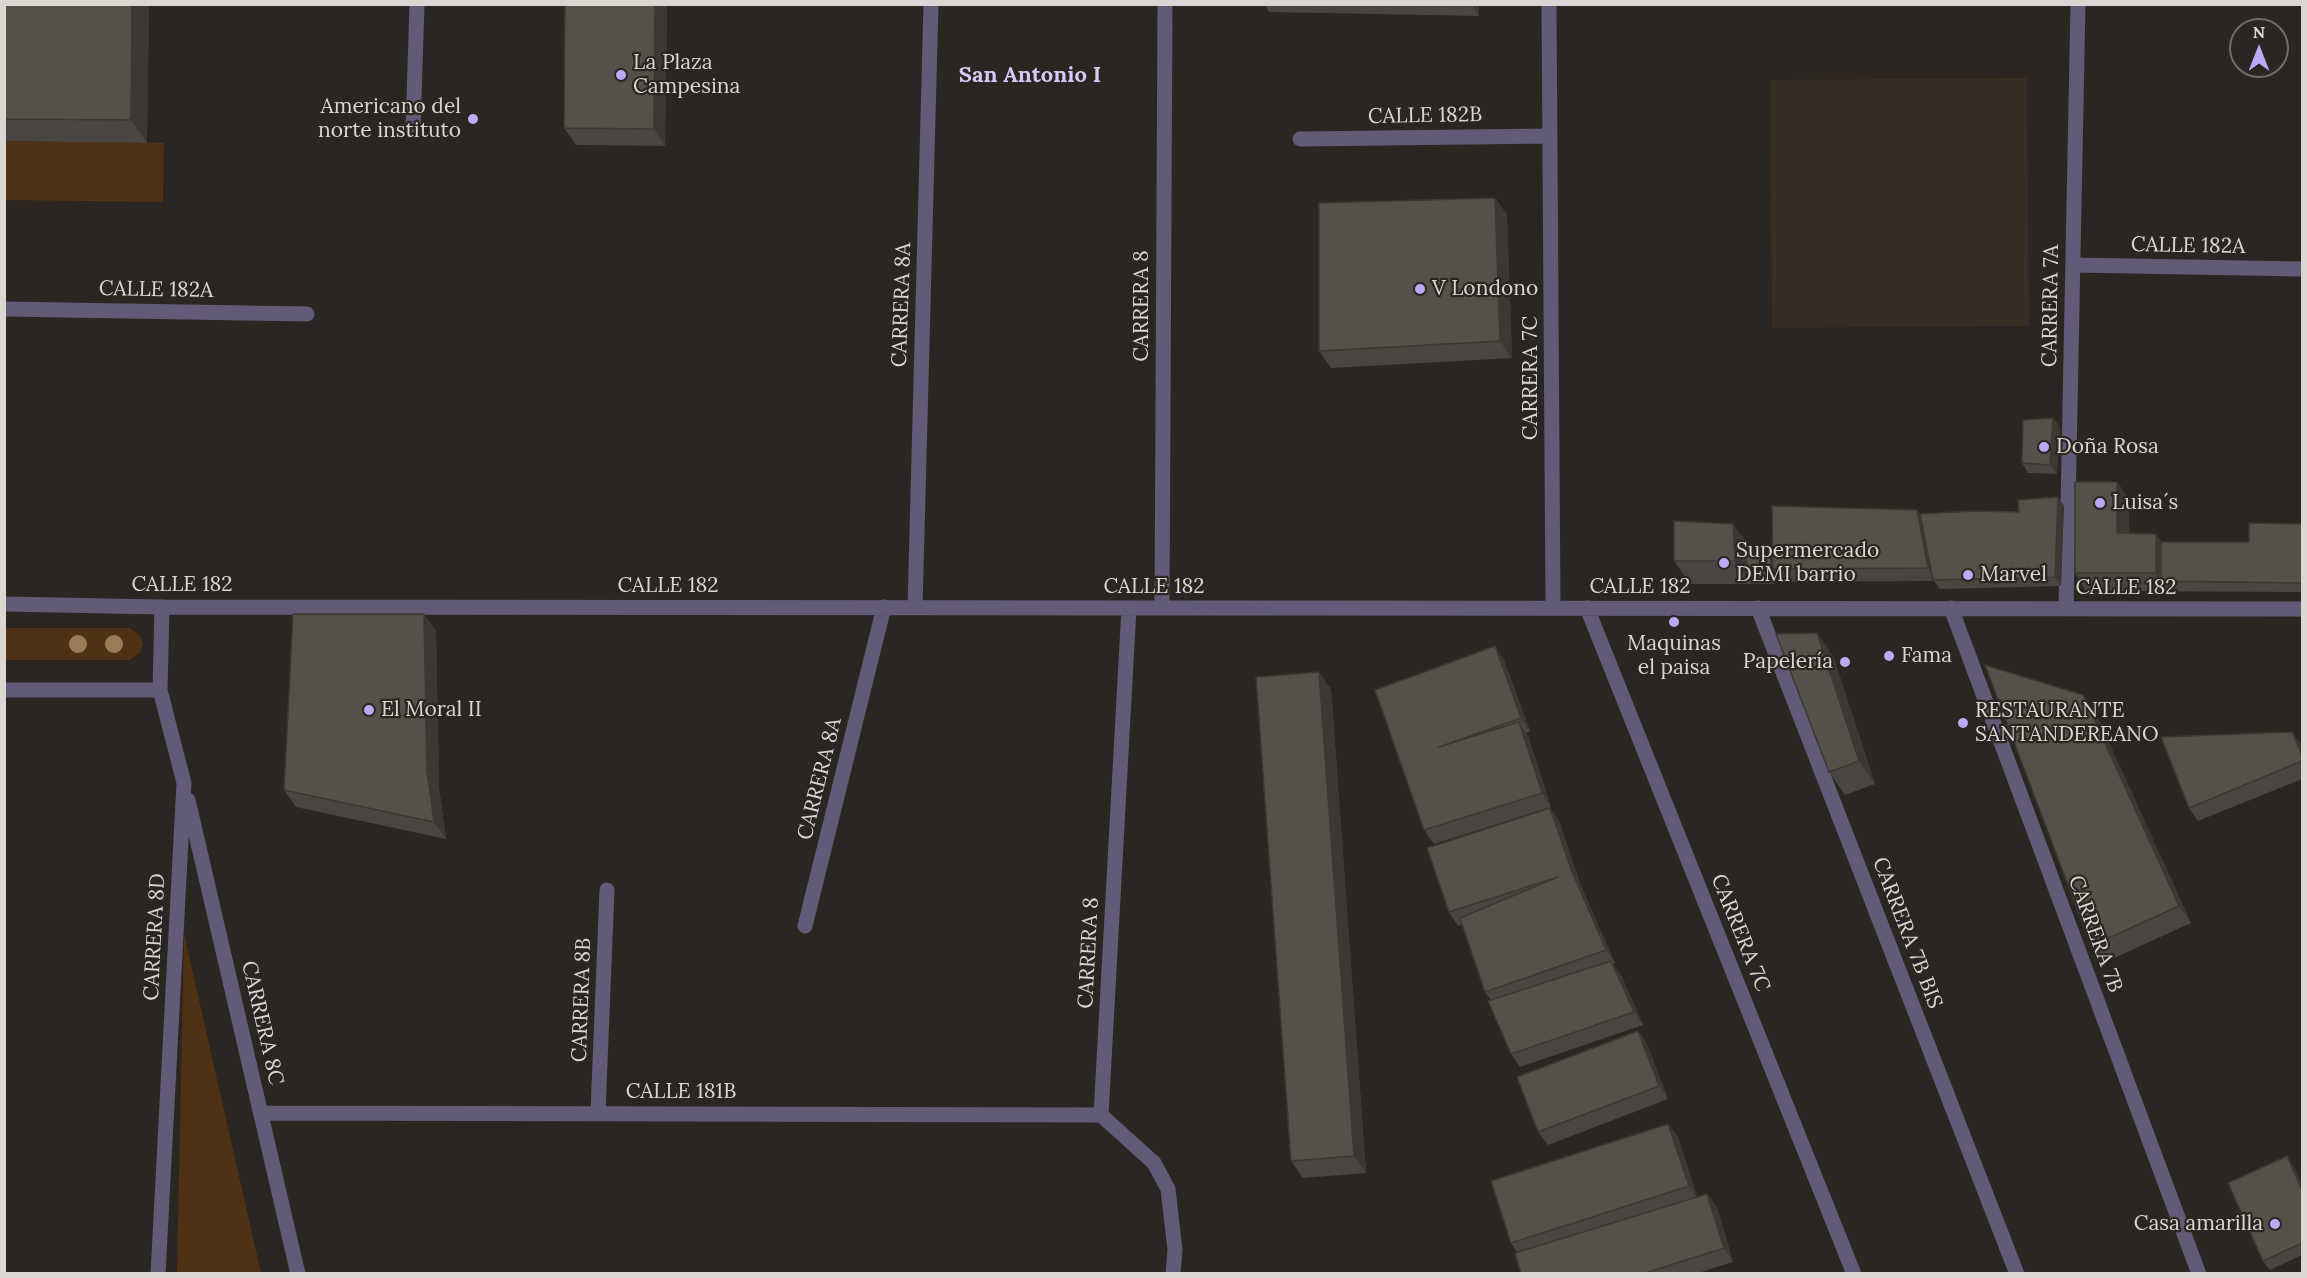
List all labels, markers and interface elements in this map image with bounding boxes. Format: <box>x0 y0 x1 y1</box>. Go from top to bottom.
north arrow <box>2229 18 2289 78</box>
text: N <box>2253 22 2265 42</box>
place label: La Plaza Campesina <box>633 50 740 100</box>
district label: San Antonio I <box>959 63 1101 89</box>
marker: La Plaza Campesina <box>614 68 628 82</box>
place label: Americano del norte instituto <box>318 94 461 144</box>
street label: CALLE 182B <box>1368 102 1482 130</box>
marker: Americano del norte instituto <box>466 112 480 126</box>
street label: CALLE 182A <box>2131 232 2245 260</box>
street label: CARRERA 8A <box>887 242 917 368</box>
street label: CARRERA 7A <box>2037 245 2065 367</box>
street label: CARRERA 8 <box>1129 250 1155 362</box>
street label: CALLE 182A <box>99 276 213 304</box>
place label: V Londono <box>1432 276 1538 302</box>
marker: V Londono <box>1413 282 1427 296</box>
street label: CARRERA 7C <box>1518 316 1544 440</box>
place label: Doña Rosa <box>2056 434 2159 460</box>
marker: Doña Rosa <box>2037 440 2051 454</box>
place label: Luisa´s <box>2112 490 2178 516</box>
marker: Luisa´s <box>2093 496 2107 510</box>
place label: Supermercado DEMI barrio <box>1736 538 1879 588</box>
marker: Supermercado DEMI barrio <box>1717 556 1731 570</box>
place label: Marvel <box>1980 562 2047 588</box>
marker: Marvel <box>1961 568 1975 582</box>
street label: CALLE 182 <box>131 572 233 598</box>
street label: CALLE 182 <box>617 573 719 599</box>
street label: CALLE 182 <box>1103 574 1205 600</box>
street label: CALLE 182 <box>1589 574 1691 600</box>
street label: CALLE 182 <box>2075 575 2177 601</box>
marker: Maquinas el paisa <box>1667 615 1681 629</box>
place label: Maquinas el paisa <box>1627 631 1721 681</box>
place label: Fama <box>1901 643 1952 669</box>
place label: Papelería <box>1743 649 1833 675</box>
marker: Fama <box>1882 649 1896 663</box>
marker: Papelería <box>1838 655 1852 669</box>
place label: El Moral II <box>381 697 482 723</box>
place label: RESTAURANTE SANTANDEREANO <box>1975 698 2159 748</box>
marker: El Moral II <box>362 703 376 717</box>
street label: CARRERA 8A <box>793 715 847 843</box>
marker: RESTAURANTE SANTANDEREANO <box>1956 716 1970 730</box>
street label: CARRERA 7B BIS <box>1867 854 1947 1012</box>
street label: CARRERA 7C <box>1705 871 1775 995</box>
street label: CARRERA 7B <box>2062 872 2128 996</box>
street label: CARRERA 8D <box>139 873 171 1001</box>
street label: CARRERA 8 <box>1073 897 1105 1009</box>
street label: CARRERA 8B <box>567 937 597 1063</box>
street label: CARRERA 8C <box>236 959 288 1087</box>
street label: CALLE 181B <box>626 1079 736 1105</box>
place label: Casa amarilla <box>2134 1211 2263 1237</box>
marker: Casa amarilla <box>2268 1217 2282 1231</box>

